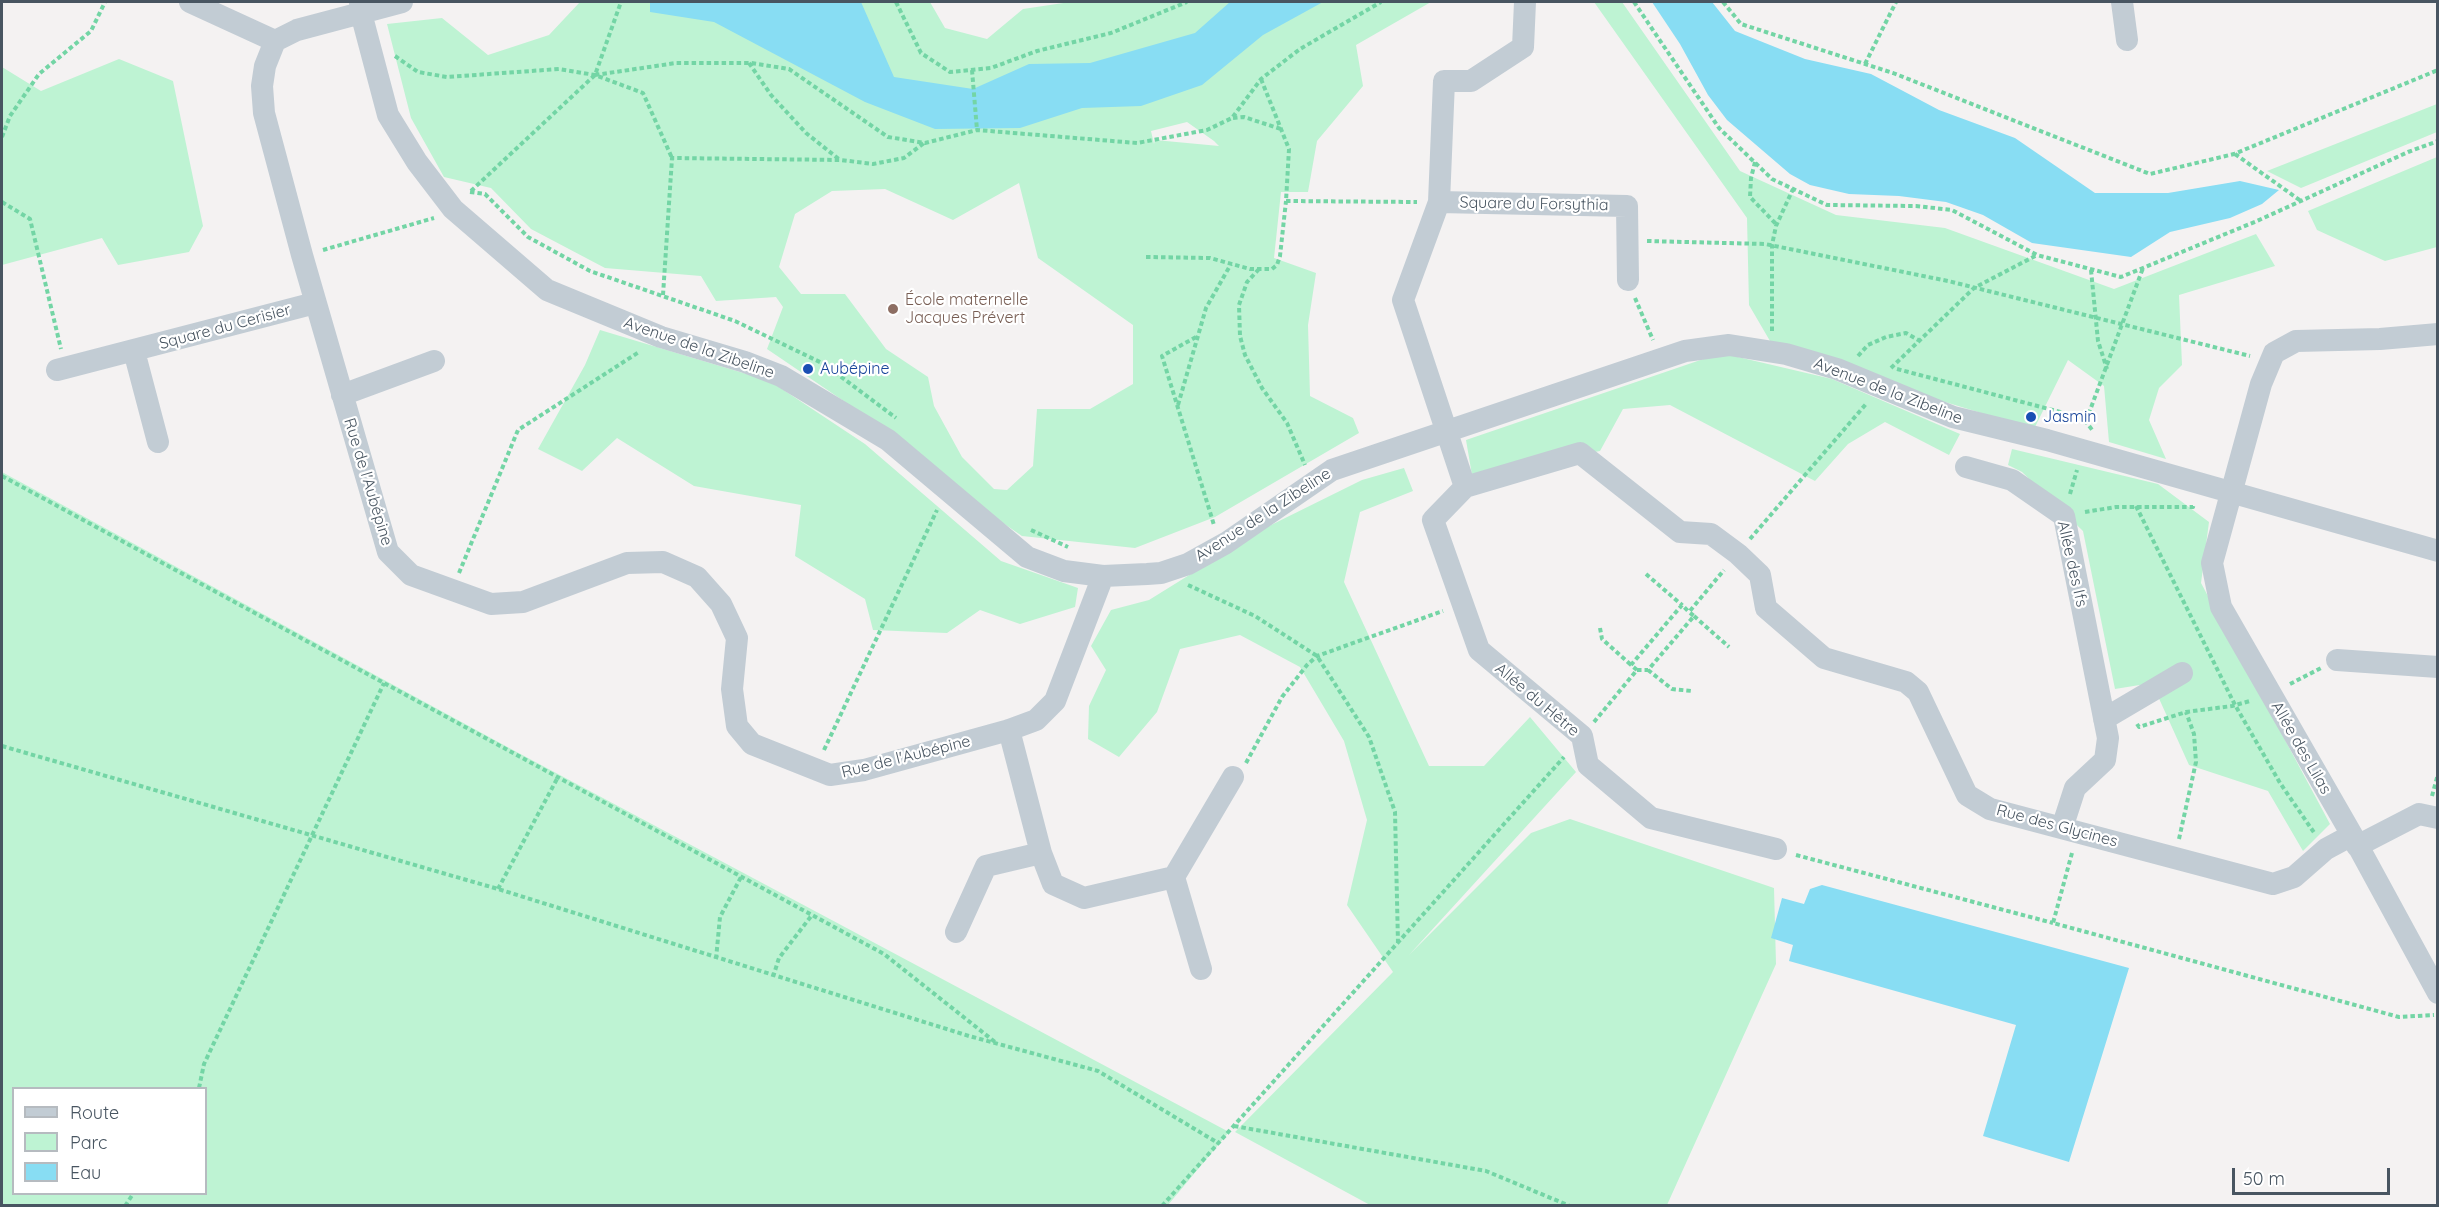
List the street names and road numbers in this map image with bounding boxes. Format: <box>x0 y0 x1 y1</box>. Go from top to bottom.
street label: Square du Forsythia <box>1459 193 1609 215</box>
street label: Square du Cerisier <box>157 300 293 354</box>
street label: Avenue de la Zibeline <box>621 313 777 383</box>
street label: Avenue de la Zibeline <box>1811 354 1965 428</box>
street label: Rue de l'Aubépine <box>339 416 397 548</box>
street label: Avenue de la Zibeline <box>1192 464 1334 566</box>
street label: Allée des Ifs <box>2053 519 2091 609</box>
street label: Allée du Hêtre <box>1491 659 1583 741</box>
street label: Allée des Lilas <box>2267 698 2335 798</box>
street label: Rue de l'Aubépine <box>839 732 973 782</box>
street label: Rue des Glycines <box>1994 801 2120 851</box>

